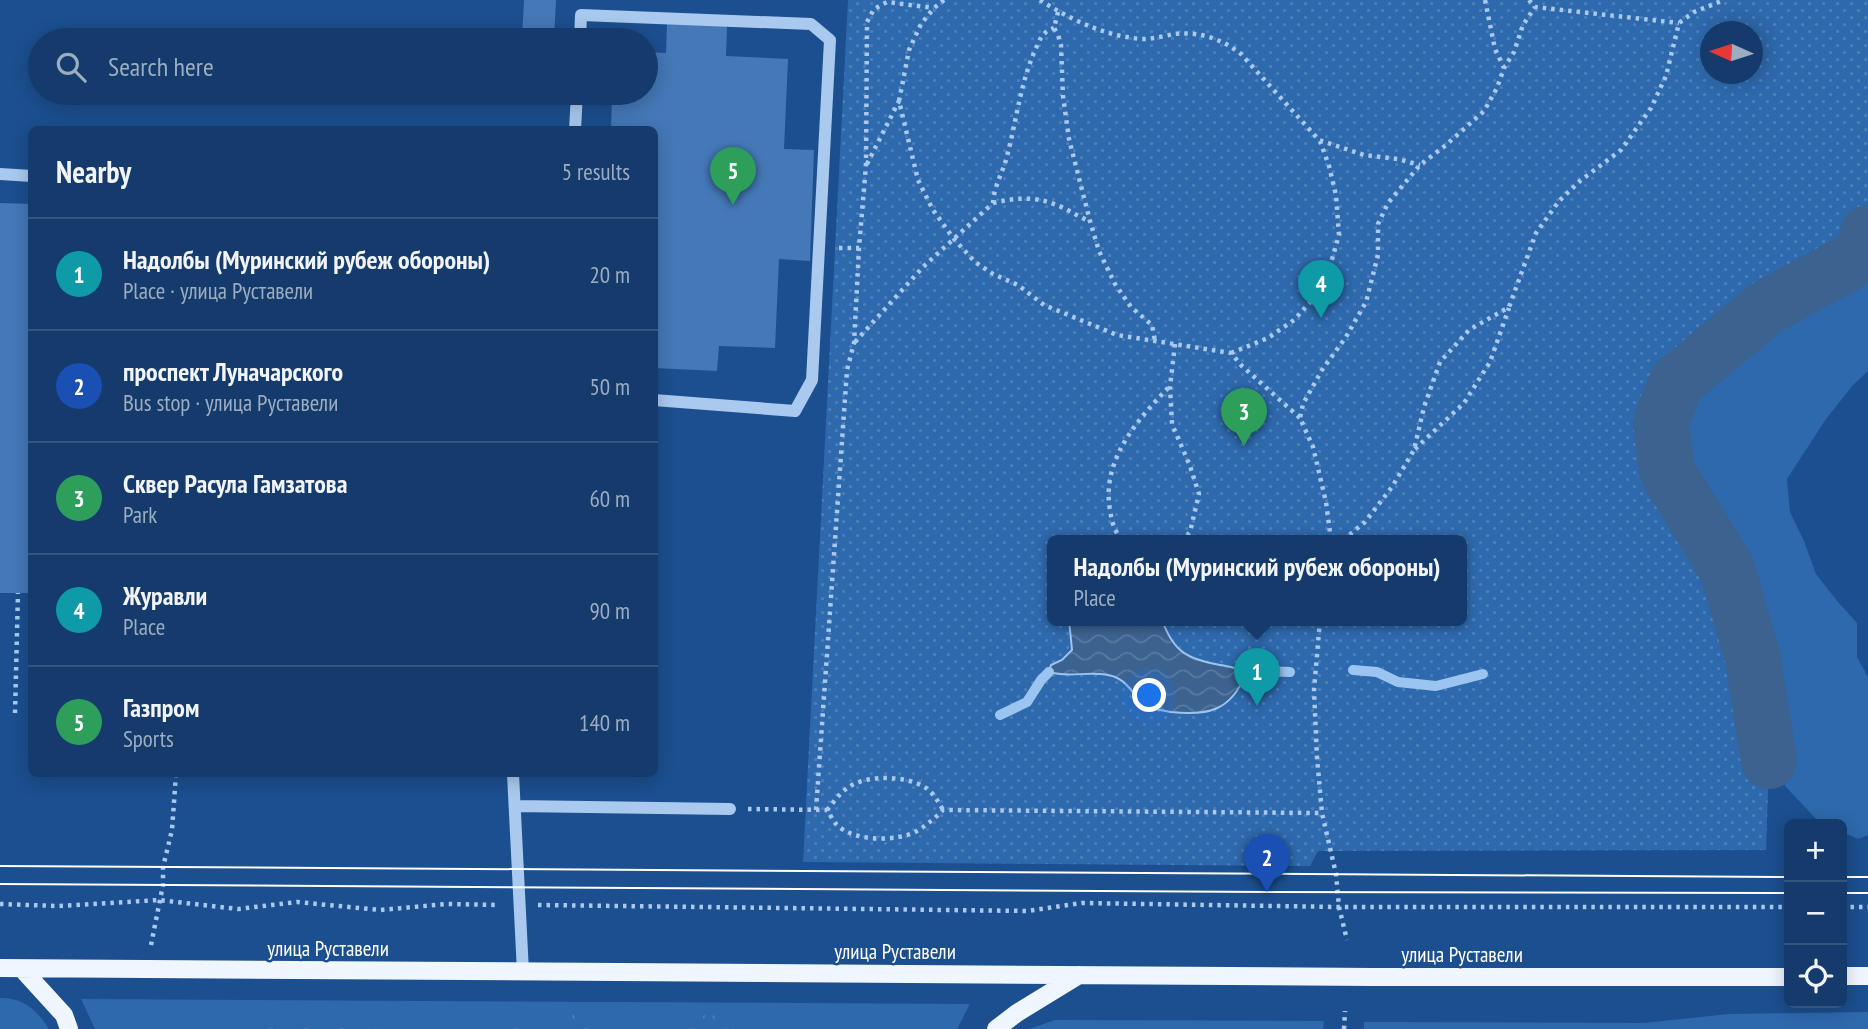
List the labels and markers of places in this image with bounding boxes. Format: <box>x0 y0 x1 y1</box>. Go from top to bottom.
pin: 5 <box>710 147 756 205</box>
pin: 4 <box>1298 260 1344 318</box>
pin: 3 <box>1221 388 1267 446</box>
pin: 1 <box>1234 648 1280 706</box>
pin: 2 <box>1244 834 1290 892</box>

